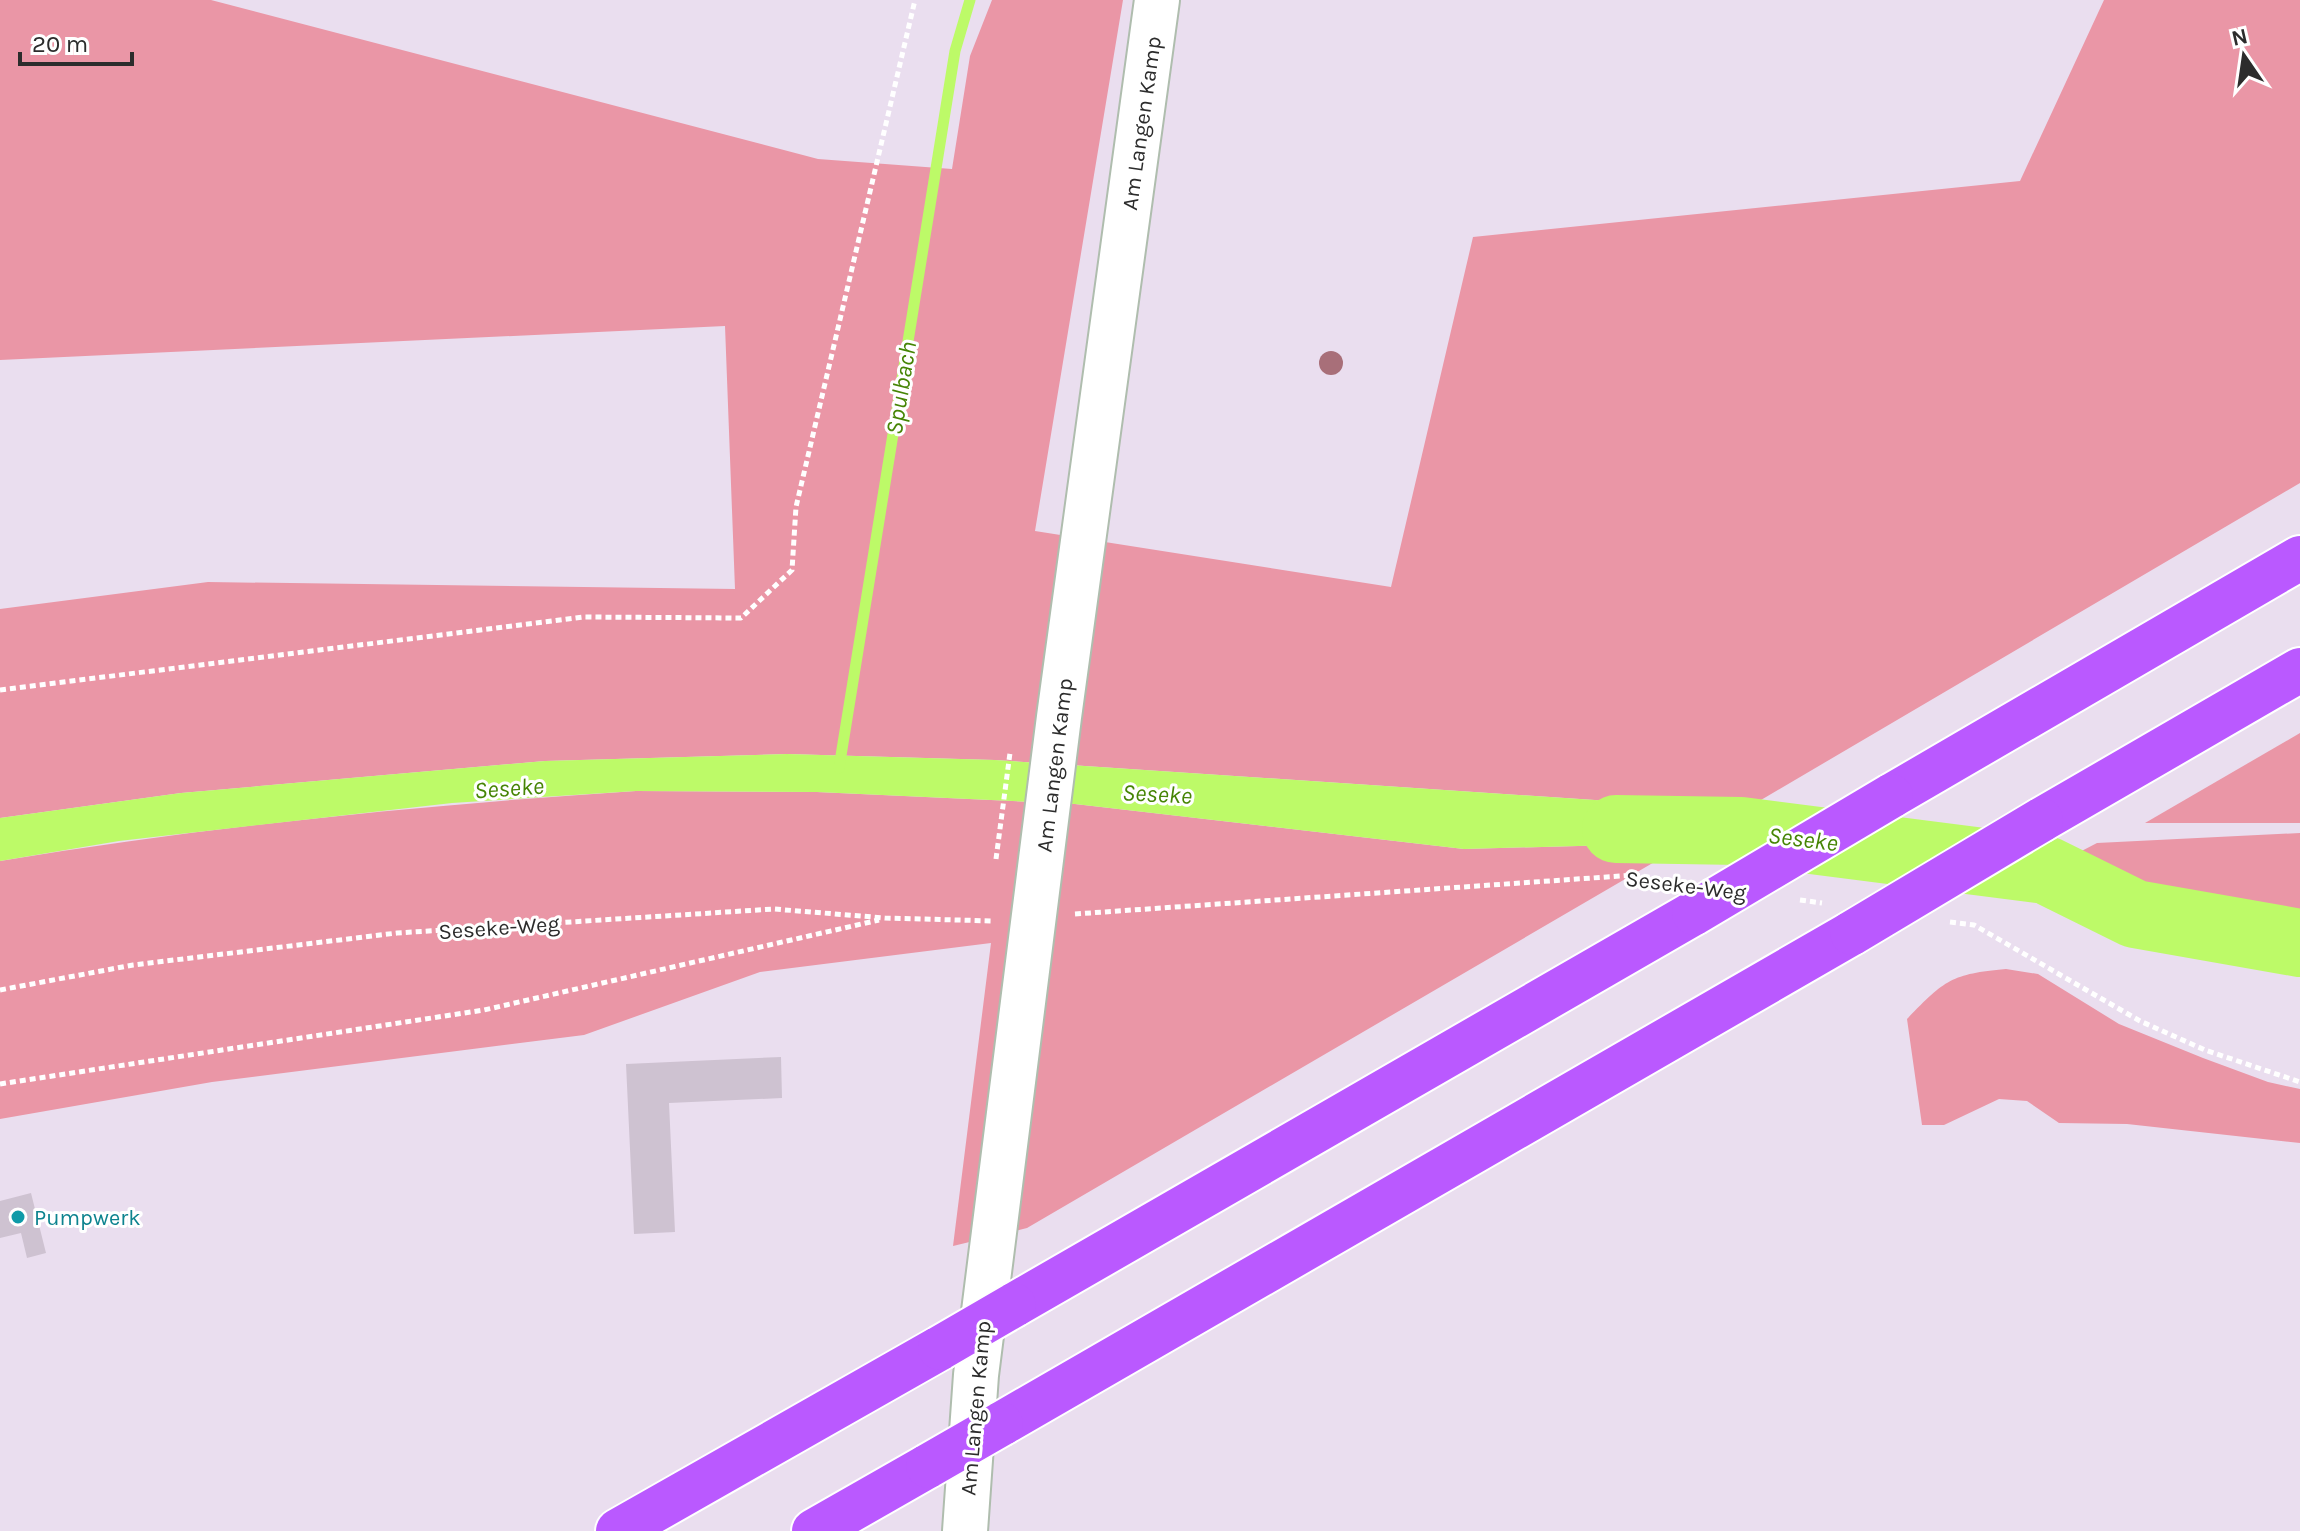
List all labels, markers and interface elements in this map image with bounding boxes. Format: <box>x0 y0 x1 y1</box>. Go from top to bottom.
scale bar <box>20 16 132 66</box>
north arrow <box>2204 16 2284 96</box>
text: N <box>2229 23 2250 52</box>
text: 20 m <box>32 30 88 58</box>
street label: Am Langen Kamp <box>1117 35 1167 212</box>
water label: Spulbach <box>880 339 922 437</box>
street label: Am Langen Kamp <box>1031 677 1079 854</box>
water label: Seseke <box>473 772 545 804</box>
water label: Seseke <box>1121 778 1193 810</box>
water label: Seseke <box>1767 821 1839 857</box>
street label: Seseke-Weg <box>1624 866 1748 906</box>
street label: Seseke-Weg <box>438 911 561 945</box>
place label: Pumpwerk <box>34 1205 141 1231</box>
marker: Pumpwerk <box>9 1208 27 1226</box>
street label: Am Langen Kamp <box>955 1320 997 1497</box>

